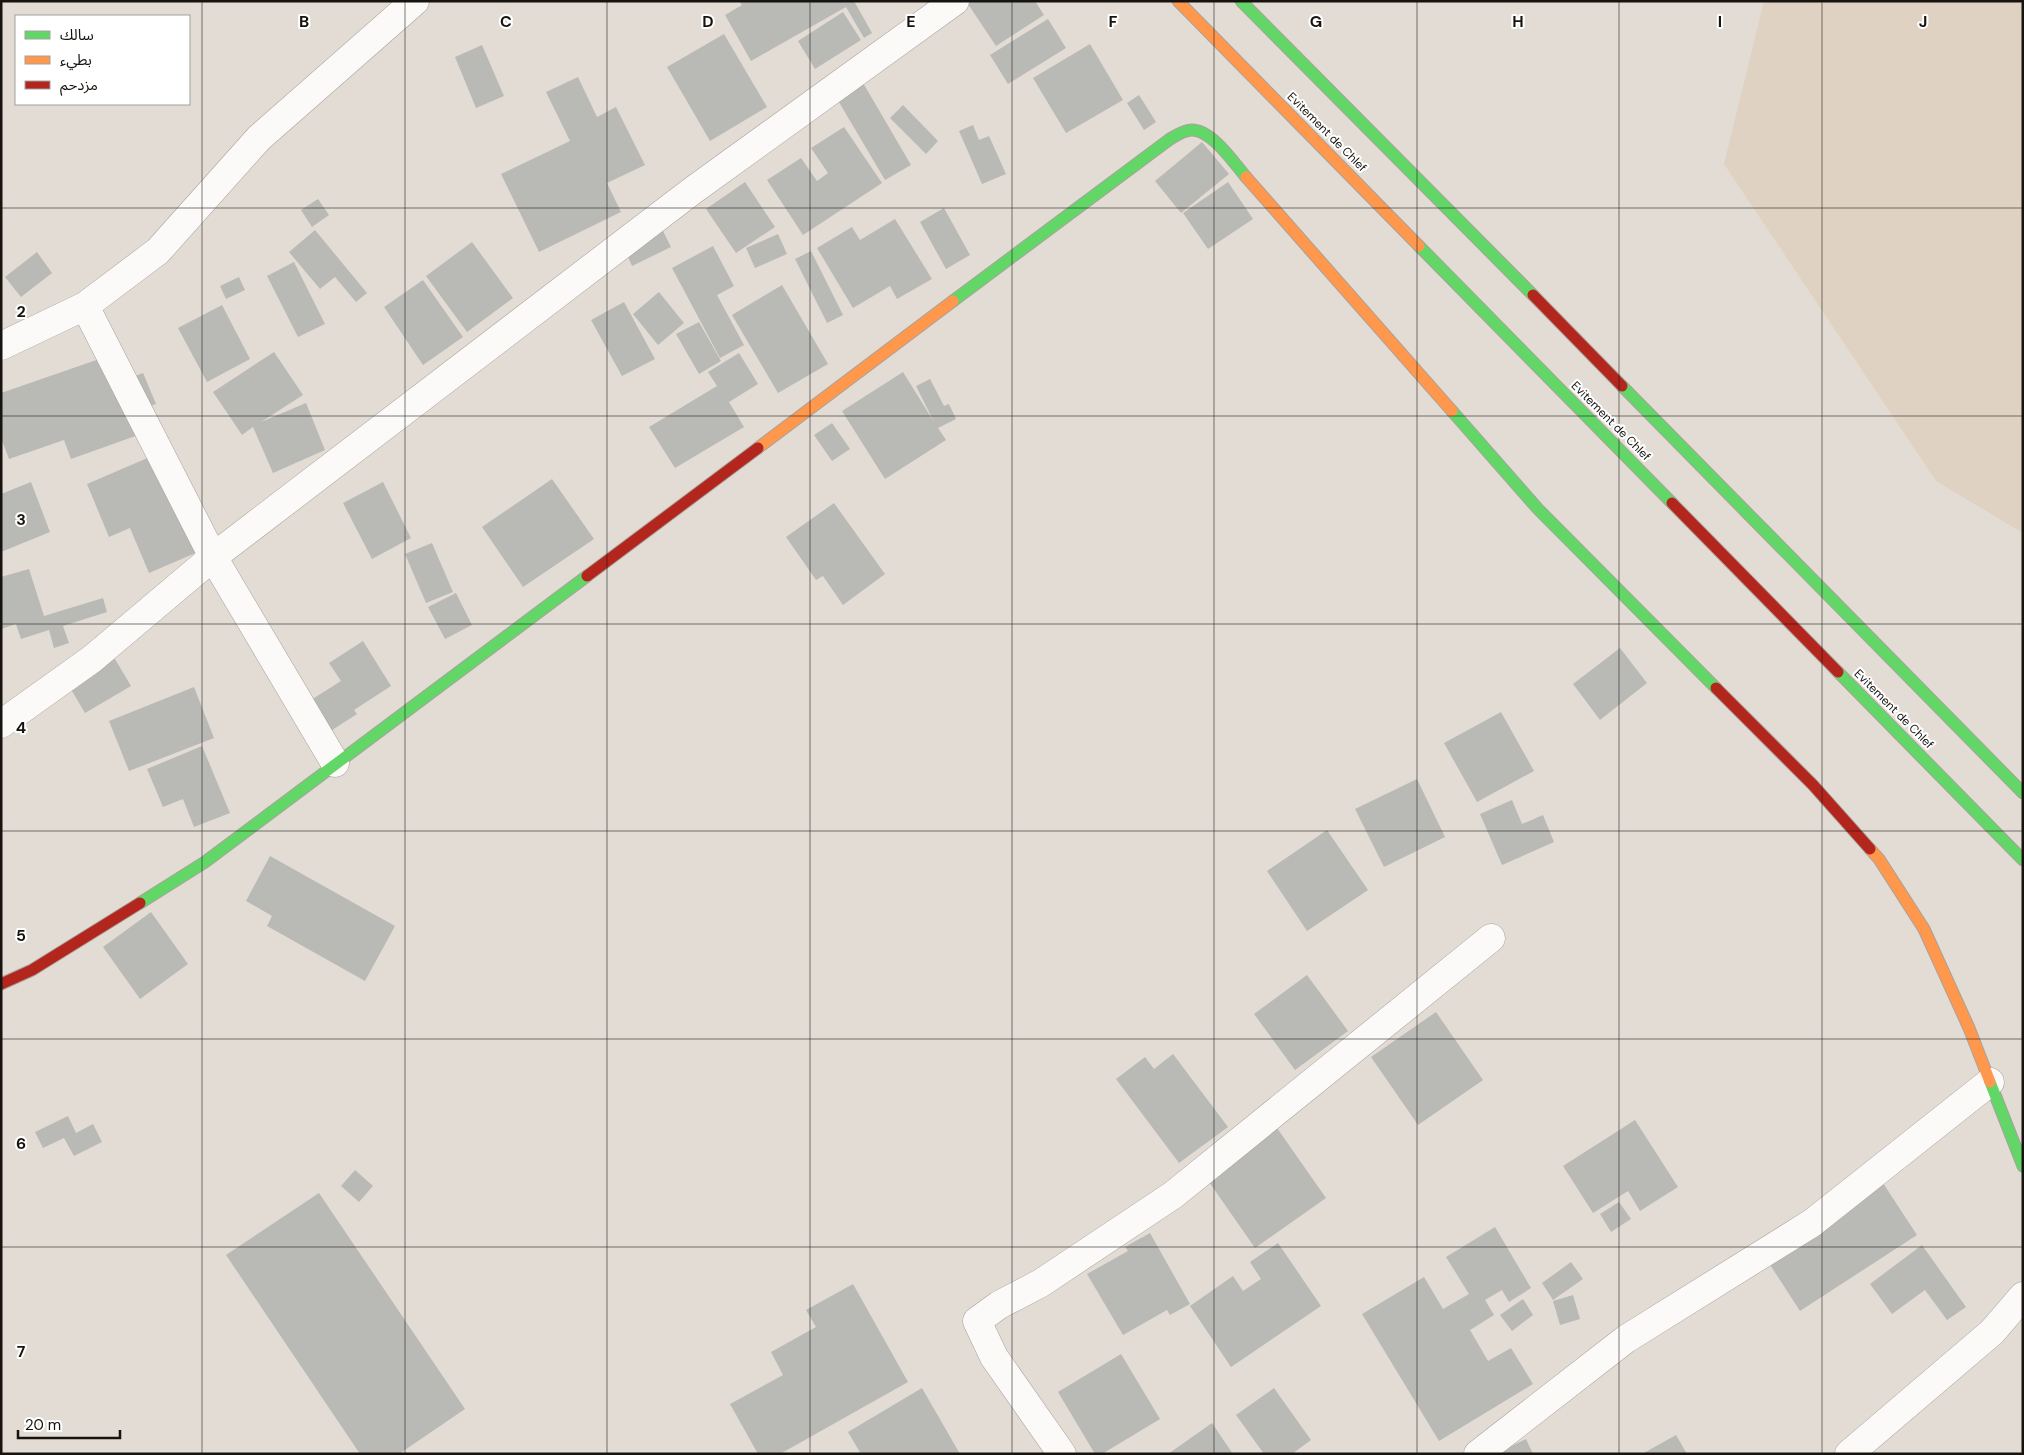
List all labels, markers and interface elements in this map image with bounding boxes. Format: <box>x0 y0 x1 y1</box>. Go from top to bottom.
text: B <box>299 11 309 32</box>
text: C <box>500 11 512 32</box>
text: D <box>702 11 714 32</box>
text: E <box>906 11 916 32</box>
text: F <box>1109 11 1118 32</box>
text: G <box>1310 11 1322 32</box>
text: H <box>1512 11 1524 32</box>
text: I <box>1718 11 1722 32</box>
text: J <box>1919 11 1927 32</box>
legend <box>15 15 190 105</box>
text: سالك <box>60 25 94 45</box>
text: بطيء <box>60 50 92 71</box>
text: مزدحم <box>60 75 98 96</box>
street label: Evitement de Chlef <box>1284 89 1370 175</box>
text: 2 <box>16 301 26 322</box>
street label: Evitement de Chlef <box>1568 378 1654 464</box>
text: 3 <box>16 509 26 530</box>
street label: Evitement de Chlef <box>1851 666 1937 752</box>
text: 4 <box>16 717 26 738</box>
text: 5 <box>16 925 26 946</box>
text: 6 <box>16 1133 26 1154</box>
text: 7 <box>17 1341 26 1362</box>
scale bar <box>18 1408 120 1440</box>
text: 20 m <box>25 1415 61 1435</box>

